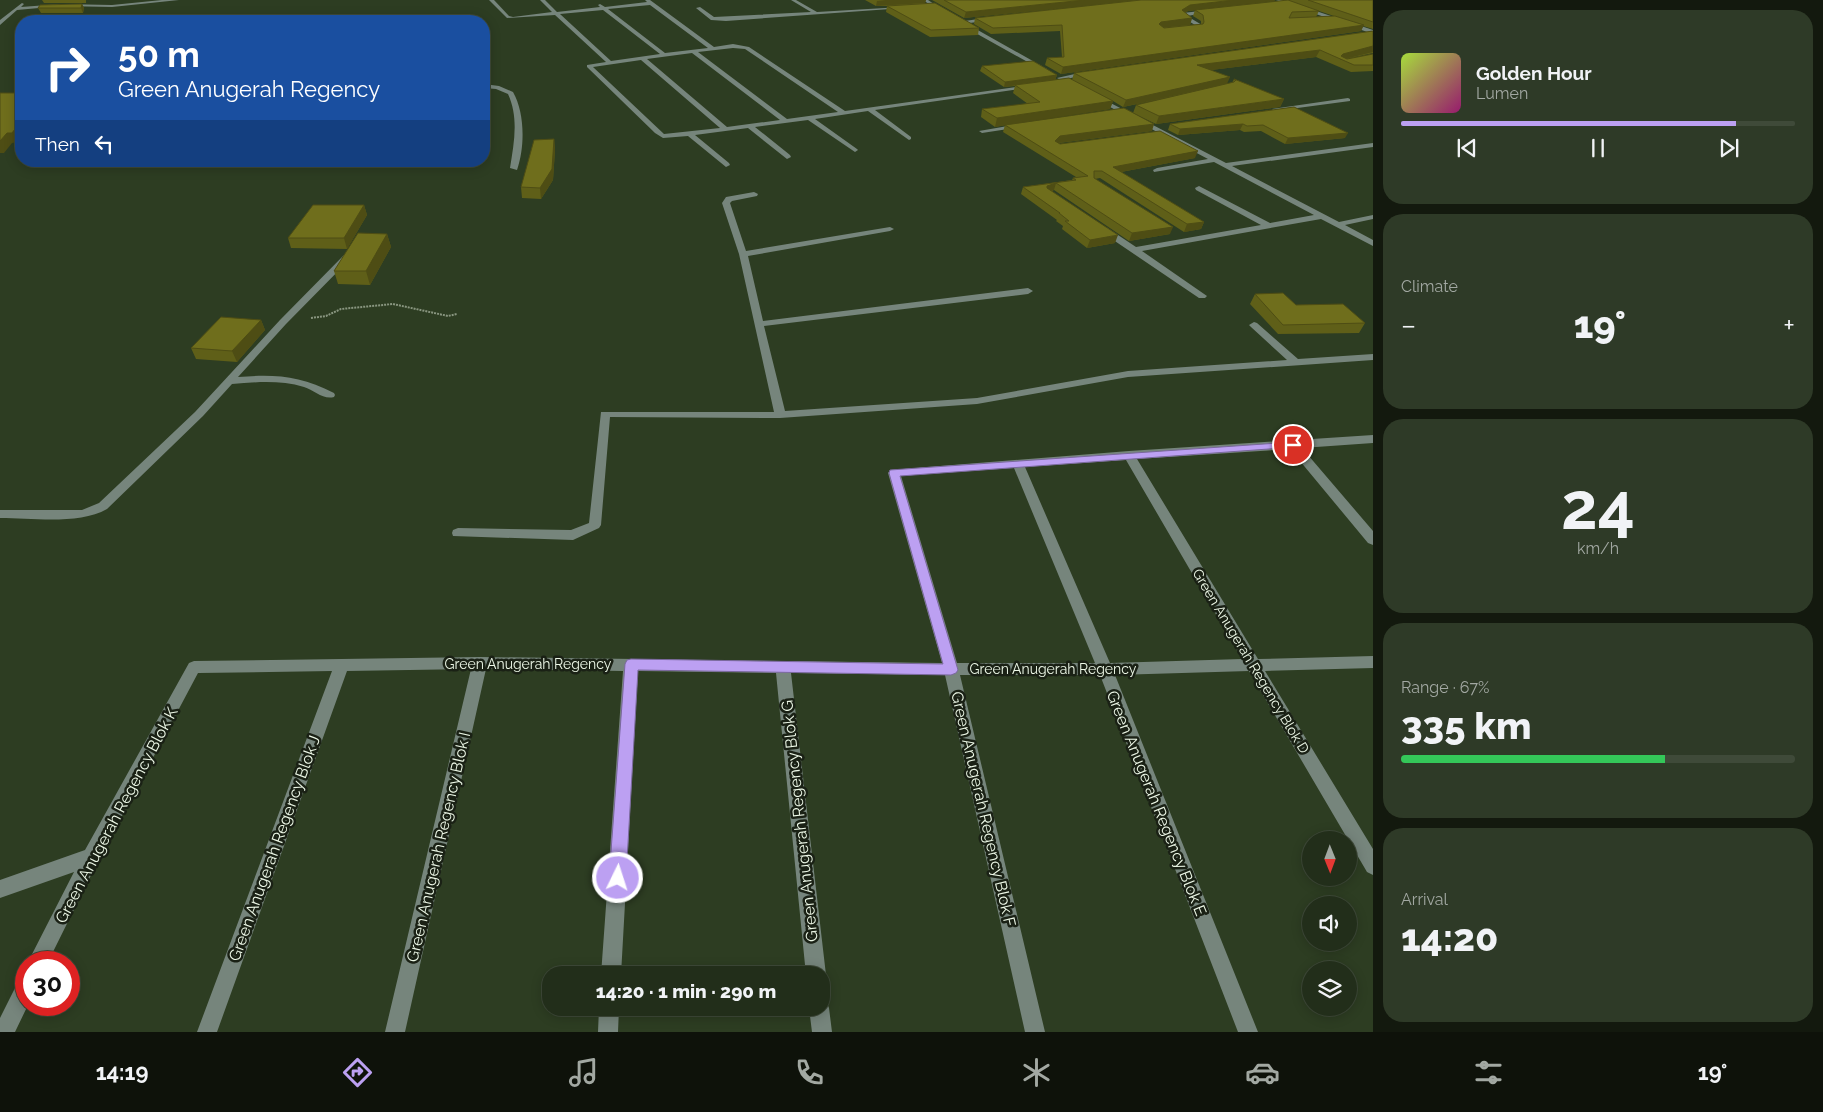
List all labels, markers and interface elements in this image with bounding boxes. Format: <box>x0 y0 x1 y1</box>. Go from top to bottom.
text: 50 m <box>118 34 200 75</box>
icon: right <box>35 35 100 100</box>
text: Golden Hour <box>1476 62 1592 84</box>
text: Green Anugerah Regency <box>118 76 380 102</box>
text: Lumen <box>1476 84 1528 103</box>
icon: left <box>90 130 118 158</box>
text: Then <box>35 133 80 155</box>
icon: previous <box>1453 134 1481 162</box>
icon: pause <box>1584 134 1612 162</box>
icon: next <box>1715 134 1743 162</box>
text: Climate <box>1401 277 1458 296</box>
text: 19° <box>1574 302 1626 347</box>
text: − <box>1401 309 1416 342</box>
text: + <box>1783 309 1795 342</box>
pin <box>1272 424 1314 466</box>
icon: arrive <box>1279 431 1307 459</box>
text: 24 <box>1561 468 1635 544</box>
text: km/h <box>1577 539 1619 558</box>
street label: Green Anugerah Regency Blok D <box>1189 566 1313 756</box>
street label: Green Anugerah Regency <box>445 656 612 672</box>
street label: Green Anugerah Regency <box>970 661 1137 677</box>
text: Range · 67% <box>1401 678 1489 697</box>
street label: Green Anugerah Regency Blok E <box>1103 688 1211 919</box>
street label: Green Anugerah Regency Blok F <box>947 690 1020 929</box>
street label: Green Anugerah Regency Blok G <box>777 699 822 943</box>
street label: Green Anugerah Regency Blok K <box>51 703 182 926</box>
text: 335 km <box>1401 703 1531 748</box>
street label: Green Anugerah Regency Blok I <box>403 730 474 964</box>
street label: Green Anugerah Regency Blok J <box>225 733 324 964</box>
north arrow <box>1302 831 1358 886</box>
map controls <box>1302 831 1357 1016</box>
position arrow <box>591 851 643 903</box>
text: Arrival <box>1401 890 1448 909</box>
button: sound <box>1302 896 1357 951</box>
text: 14:20 <box>1401 915 1498 960</box>
speed limit sign: 30 <box>15 951 80 1016</box>
button: layers <box>1302 961 1357 1016</box>
text: 14:20 · 1 min · 290 m <box>596 980 776 1002</box>
icon: directions <box>340 1055 375 1090</box>
icon: music <box>566 1055 601 1090</box>
icon: phone <box>792 1055 827 1090</box>
icon: climate <box>1019 1055 1054 1090</box>
icon: car <box>1245 1055 1280 1090</box>
icon: filters <box>1471 1055 1506 1090</box>
text: 14:19 <box>96 1059 148 1085</box>
text: 19° <box>1698 1059 1727 1085</box>

